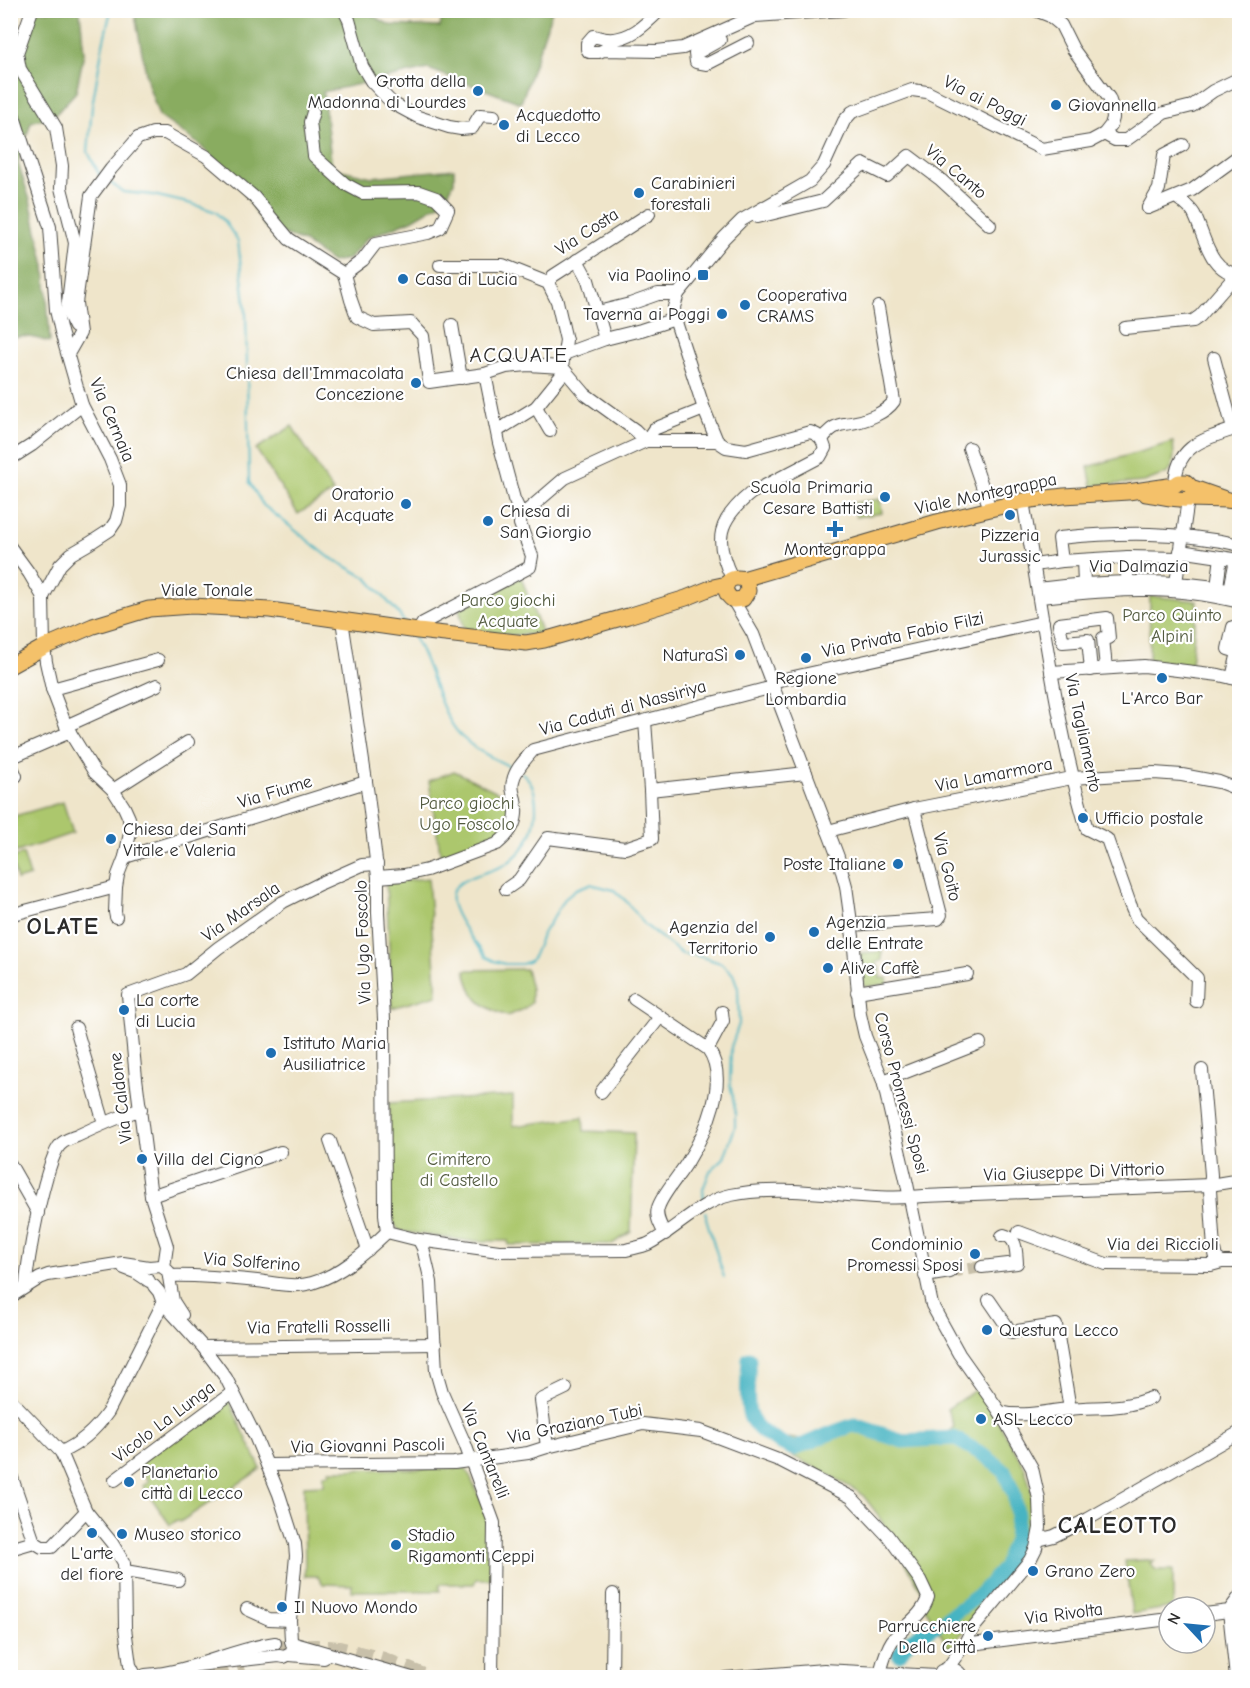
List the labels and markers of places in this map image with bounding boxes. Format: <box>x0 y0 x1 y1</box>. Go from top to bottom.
place label: Grotta della Madonna di Lourdes <box>308 71 466 113</box>
marker: Grotta della Madonna di Lourdes <box>471 84 485 98</box>
place label: Giovannella <box>1068 95 1157 116</box>
marker: Giovannella <box>1049 98 1063 112</box>
place label: Acquedotto di Lecco <box>516 105 601 147</box>
marker: Acquedotto di Lecco <box>497 118 511 132</box>
place label: Carabinieri forestali <box>650 173 735 215</box>
marker: Carabinieri forestali <box>632 186 646 200</box>
place label: via Paolino <box>607 265 691 286</box>
marker: via Paolino <box>696 268 710 282</box>
place label: Casa di Lucia <box>415 269 518 290</box>
marker: Casa di Lucia <box>396 272 410 286</box>
place label: Cooperativa CRAMS <box>757 285 847 327</box>
marker: Cooperativa CRAMS <box>738 298 752 312</box>
place label: Taverna ai Poggi <box>583 304 710 325</box>
marker: Taverna ai Poggi <box>715 307 729 321</box>
place label: Chiesa dell'Immacolata Concezione <box>226 363 404 405</box>
marker: Chiesa dell'Immacolata Concezione <box>409 376 423 390</box>
place label: Scuola Primaria Cesare Battisti <box>750 477 873 519</box>
place label: Oratorio di Acquate <box>314 484 394 526</box>
marker: Scuola Primaria Cesare Battisti <box>878 490 892 504</box>
marker: Oratorio di Acquate <box>399 497 413 511</box>
place label: Chiesa di San Giorgio <box>500 501 591 543</box>
marker: Pizzeria Jurassic <box>1003 508 1017 522</box>
marker: Chiesa di San Giorgio <box>481 514 495 528</box>
marker: Montegrappa <box>828 522 842 536</box>
place label: Pizzeria Jurassic <box>979 525 1041 567</box>
place label: Montegrappa <box>784 539 886 560</box>
place label: NaturaSì <box>662 645 728 666</box>
marker: NaturaSì <box>733 648 747 662</box>
marker: Regione Lombardia <box>799 651 813 665</box>
place label: Regione Lombardia <box>765 668 847 710</box>
marker: L'Arco Bar <box>1155 671 1169 685</box>
place label: L'Arco Bar <box>1121 688 1204 709</box>
place label: Ufficio postale <box>1095 808 1203 829</box>
marker: Ufficio postale <box>1076 811 1090 825</box>
place label: Chiesa dei Santi Vitale e Valeria <box>123 819 247 861</box>
marker: Chiesa dei Santi Vitale e Valeria <box>104 832 118 846</box>
place label: Poste Italiane <box>783 854 886 875</box>
marker: Poste Italiane <box>891 857 905 871</box>
place label: Agenzia delle Entrate <box>826 912 923 954</box>
place label: Agenzia del Territorio <box>669 917 758 959</box>
marker: Agenzia delle Entrate <box>807 925 821 939</box>
marker: Agenzia del Territorio <box>763 930 777 944</box>
place label: Alive Caffè <box>840 958 920 979</box>
marker: Alive Caffè <box>821 961 835 975</box>
place label: La corte di Lucia <box>136 990 199 1032</box>
marker: La corte di Lucia <box>117 1003 131 1017</box>
place label: Istituto Maria Ausiliatrice <box>283 1033 386 1075</box>
marker: Istituto Maria Ausiliatrice <box>264 1046 278 1060</box>
place label: Villa del Cigno <box>154 1149 264 1170</box>
marker: Villa del Cigno <box>135 1152 149 1166</box>
place label: Condominio Promessi Sposi <box>847 1234 963 1276</box>
marker: Condominio Promessi Sposi <box>968 1247 982 1261</box>
place label: Questura Lecco <box>999 1320 1118 1341</box>
marker: Questura Lecco <box>980 1323 994 1337</box>
place label: ASL Lecco <box>993 1409 1073 1430</box>
marker: ASL Lecco <box>974 1412 988 1426</box>
place label: Planetario città di Lecco <box>141 1462 243 1504</box>
marker: Planetario città di Lecco <box>122 1475 136 1489</box>
place label: Museo storico <box>134 1524 241 1545</box>
place label: Stadio Rigamonti Ceppi <box>408 1525 535 1567</box>
marker: L'arte del fiore <box>85 1526 99 1540</box>
marker: Museo storico <box>115 1527 129 1541</box>
marker: Stadio Rigamonti Ceppi <box>389 1538 403 1552</box>
place label: L'arte del fiore <box>61 1543 123 1585</box>
place label: Grano Zero <box>1045 1561 1135 1582</box>
marker: Grano Zero <box>1026 1564 1040 1578</box>
place label: Il Nuovo Mondo <box>294 1597 418 1618</box>
marker: Il Nuovo Mondo <box>275 1600 289 1614</box>
place label: Parrucchiere Della Città <box>878 1616 976 1658</box>
marker: Parrucchiere Della Città <box>981 1629 995 1643</box>

